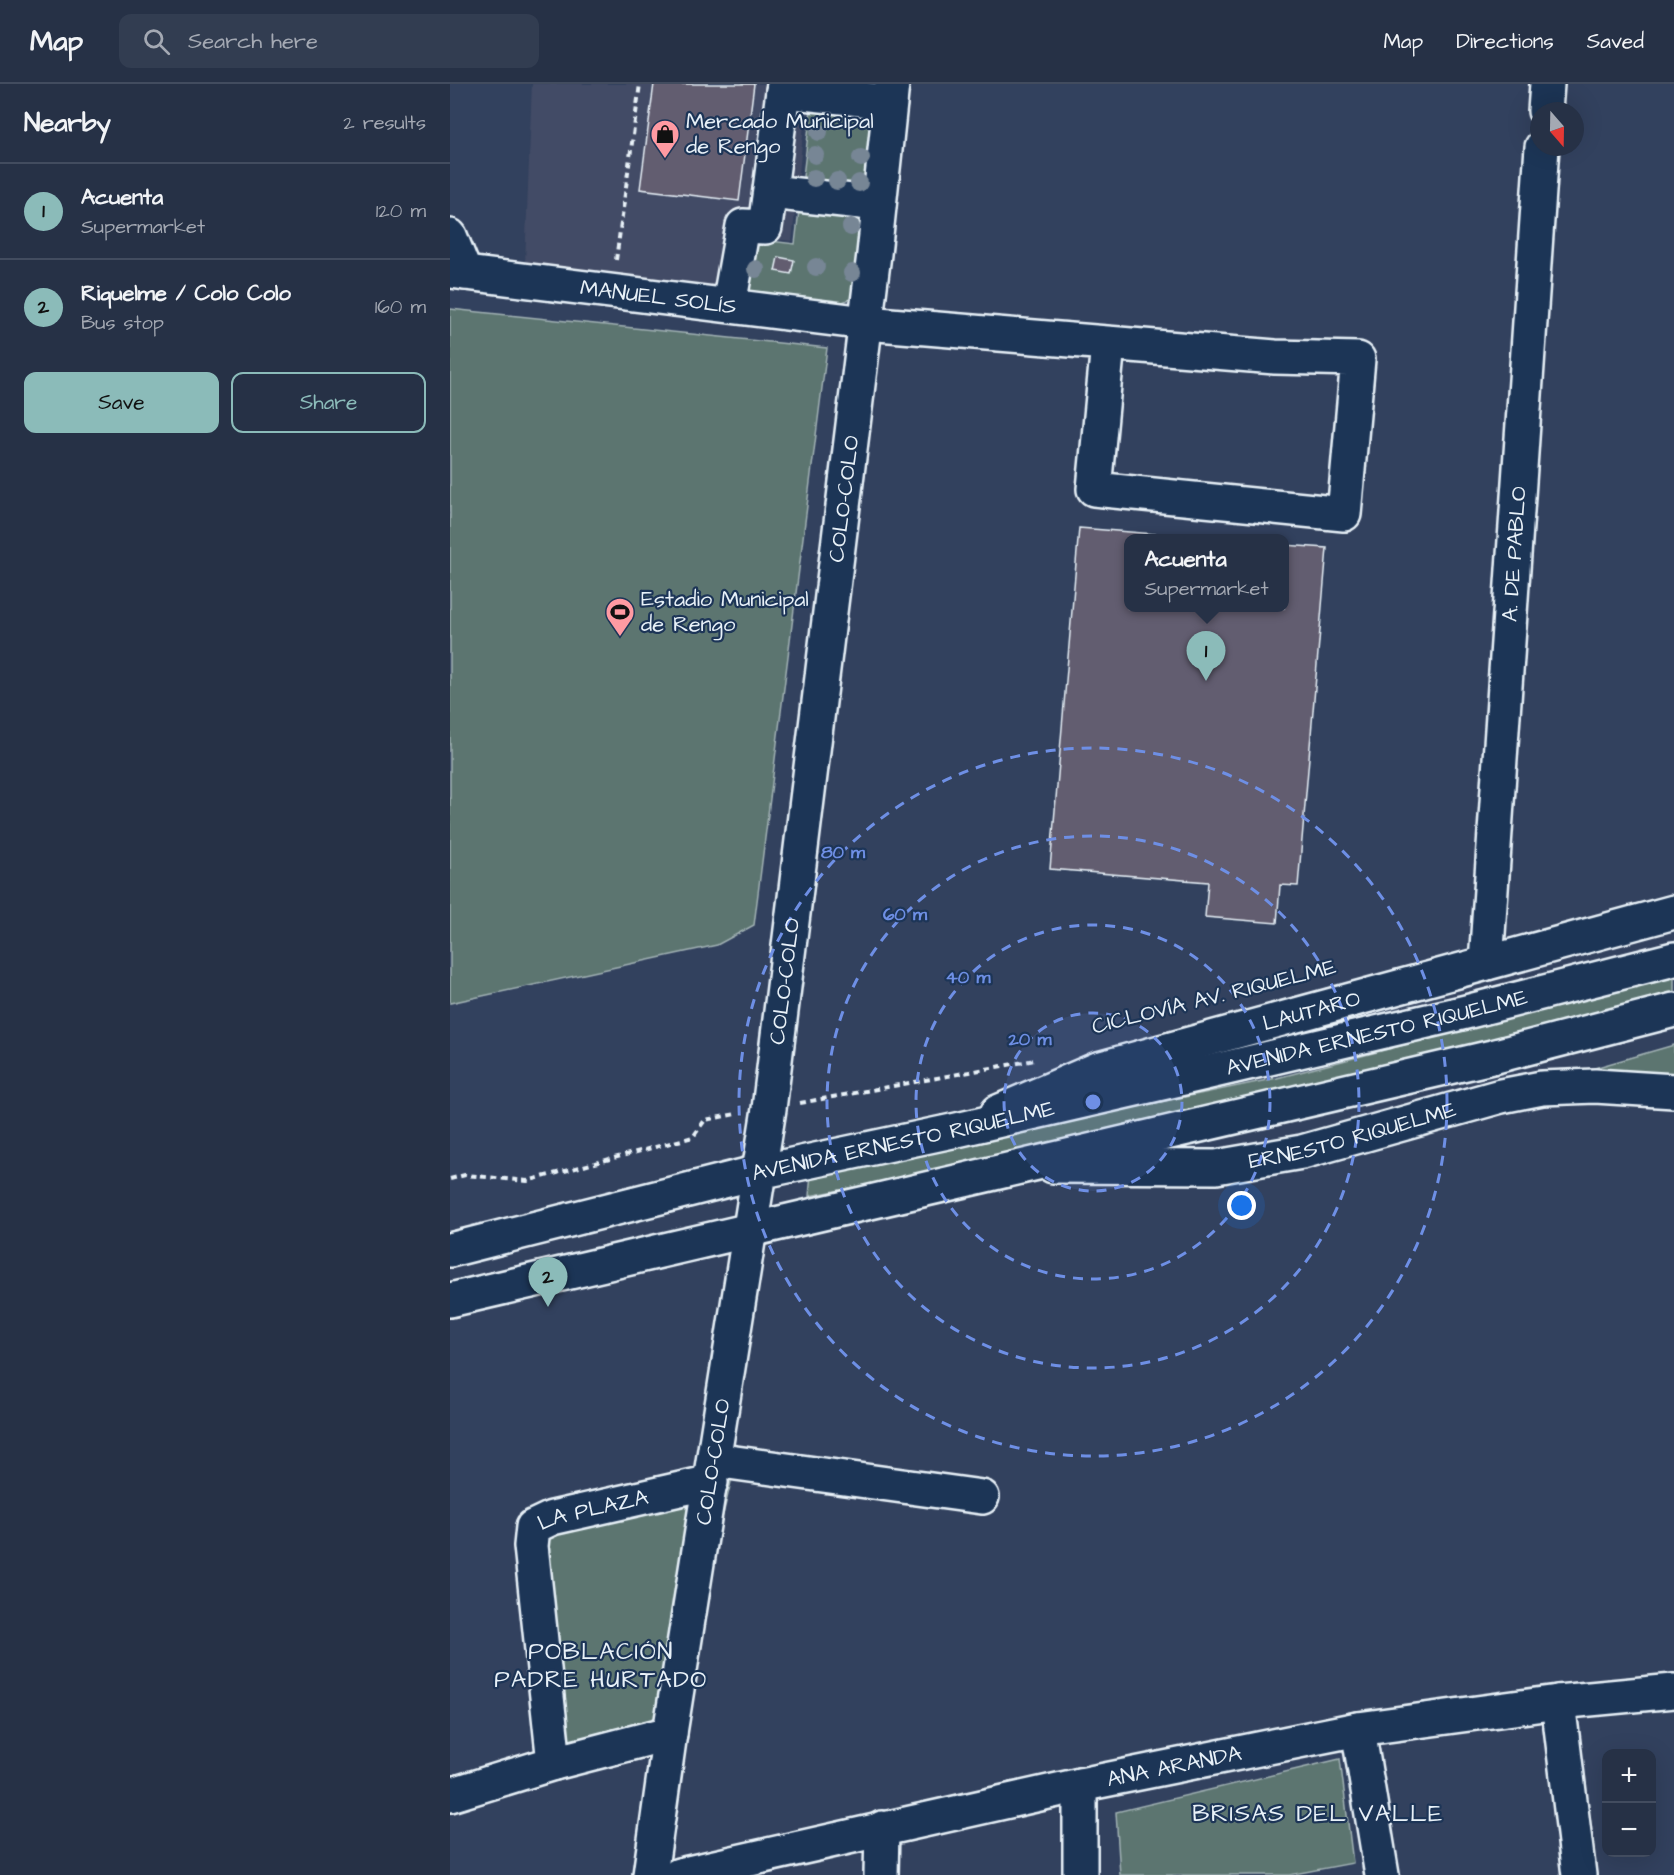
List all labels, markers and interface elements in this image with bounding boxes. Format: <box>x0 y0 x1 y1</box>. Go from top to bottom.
search box <box>119 14 539 68</box>
text: Map <box>30 22 83 61</box>
icon: search <box>140 25 173 58</box>
text: Search here <box>188 26 318 57</box>
text: Map <box>1383 27 1423 56</box>
text: Directions <box>1456 27 1554 56</box>
text: Saved <box>1587 27 1644 56</box>
north arrow <box>1530 102 1584 156</box>
text: Nearby <box>24 105 111 141</box>
place label: Mercado Municipal de Rengo <box>686 106 874 163</box>
text: 2 results <box>343 109 426 137</box>
shop icon: Mercado Municipal de Rengo <box>649 118 681 160</box>
text: Acuenta <box>81 182 163 213</box>
text: 1 <box>42 197 45 225</box>
text: 120 m <box>376 197 426 225</box>
text: Supermarket <box>81 213 205 241</box>
street label: MANUEL SOLÍS <box>578 272 738 322</box>
text: Riquelme / Colo Colo <box>81 278 291 309</box>
text: 2 <box>38 293 49 321</box>
text: 160 m <box>375 293 426 321</box>
text: Bus stop <box>81 309 164 337</box>
button: Save <box>24 372 219 433</box>
button: Share <box>231 372 426 433</box>
street label: COLO-COLO <box>821 433 867 564</box>
street label: A. DE PABLO <box>1494 485 1534 623</box>
popup <box>1124 534 1289 612</box>
text: Acuenta <box>1145 544 1227 575</box>
text: Supermarket <box>1145 575 1268 603</box>
place label: Estadio Municipal de Rengo <box>641 584 809 641</box>
sports icon: Estadio Municipal de Rengo <box>604 596 636 638</box>
pin: 1 <box>1186 632 1226 681</box>
text: 80 m <box>821 840 866 865</box>
text: 60 m <box>883 902 928 927</box>
street label: COLO-COLO <box>762 916 808 1046</box>
street label: CICLOVÍA AV. RIQUELME <box>1089 952 1339 1042</box>
text: 40 m <box>946 965 991 990</box>
street label: AVENIDA ERNESTO RIQUELME <box>1223 981 1531 1083</box>
street label: LAUTARO <box>1259 983 1364 1039</box>
text: 20 m <box>1008 1027 1052 1052</box>
centre of rings <box>1083 1092 1103 1112</box>
street label: AVENIDA ERNESTO RIQUELME <box>748 1093 1057 1189</box>
street label: ERNESTO RIQUELME <box>1246 1094 1460 1177</box>
your location <box>1227 1191 1256 1220</box>
pin: 2 <box>528 1258 568 1307</box>
street label: COLO-COLO <box>688 1396 738 1527</box>
street label: LA PLAZA <box>532 1481 651 1538</box>
district label: POBLACIÓN PADRE HURTADO <box>494 1635 708 1697</box>
street label: ANA ARANDA <box>1104 1737 1244 1795</box>
map controls <box>1602 1749 1656 1857</box>
button: + <box>1602 1749 1656 1803</box>
district label: BRISAS DEL VALLE <box>1192 1797 1444 1831</box>
button: − <box>1602 1803 1656 1857</box>

